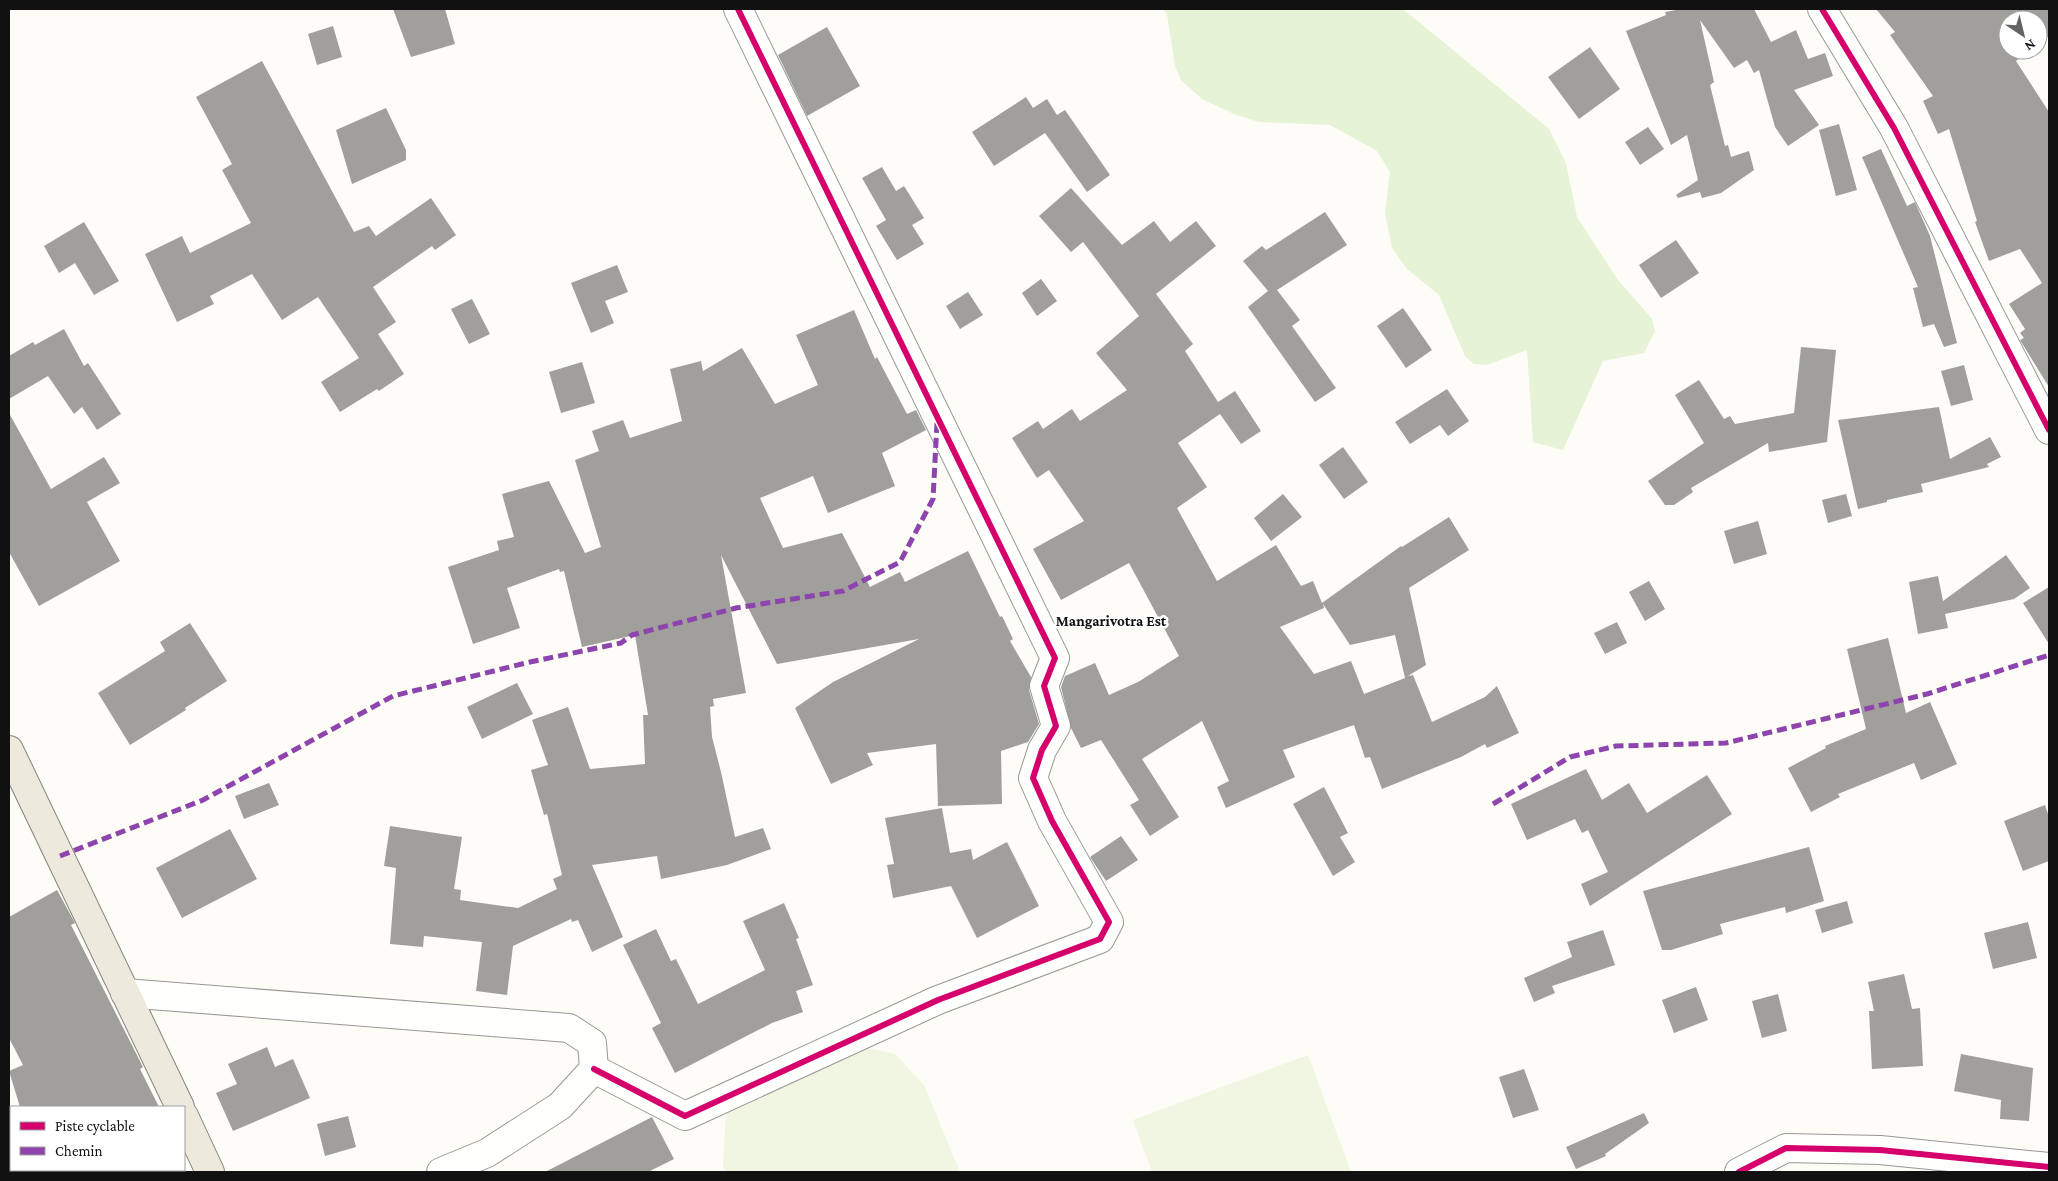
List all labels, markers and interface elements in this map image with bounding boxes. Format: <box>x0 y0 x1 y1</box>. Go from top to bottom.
north arrow <box>1998 10 2048 60</box>
text: N <box>2022 36 2039 55</box>
district label: Mangarivotra Est <box>1056 613 1167 629</box>
legend <box>10 1106 185 1171</box>
text: Piste cyclable <box>55 1118 135 1135</box>
text: Chemin <box>55 1143 103 1159</box>

